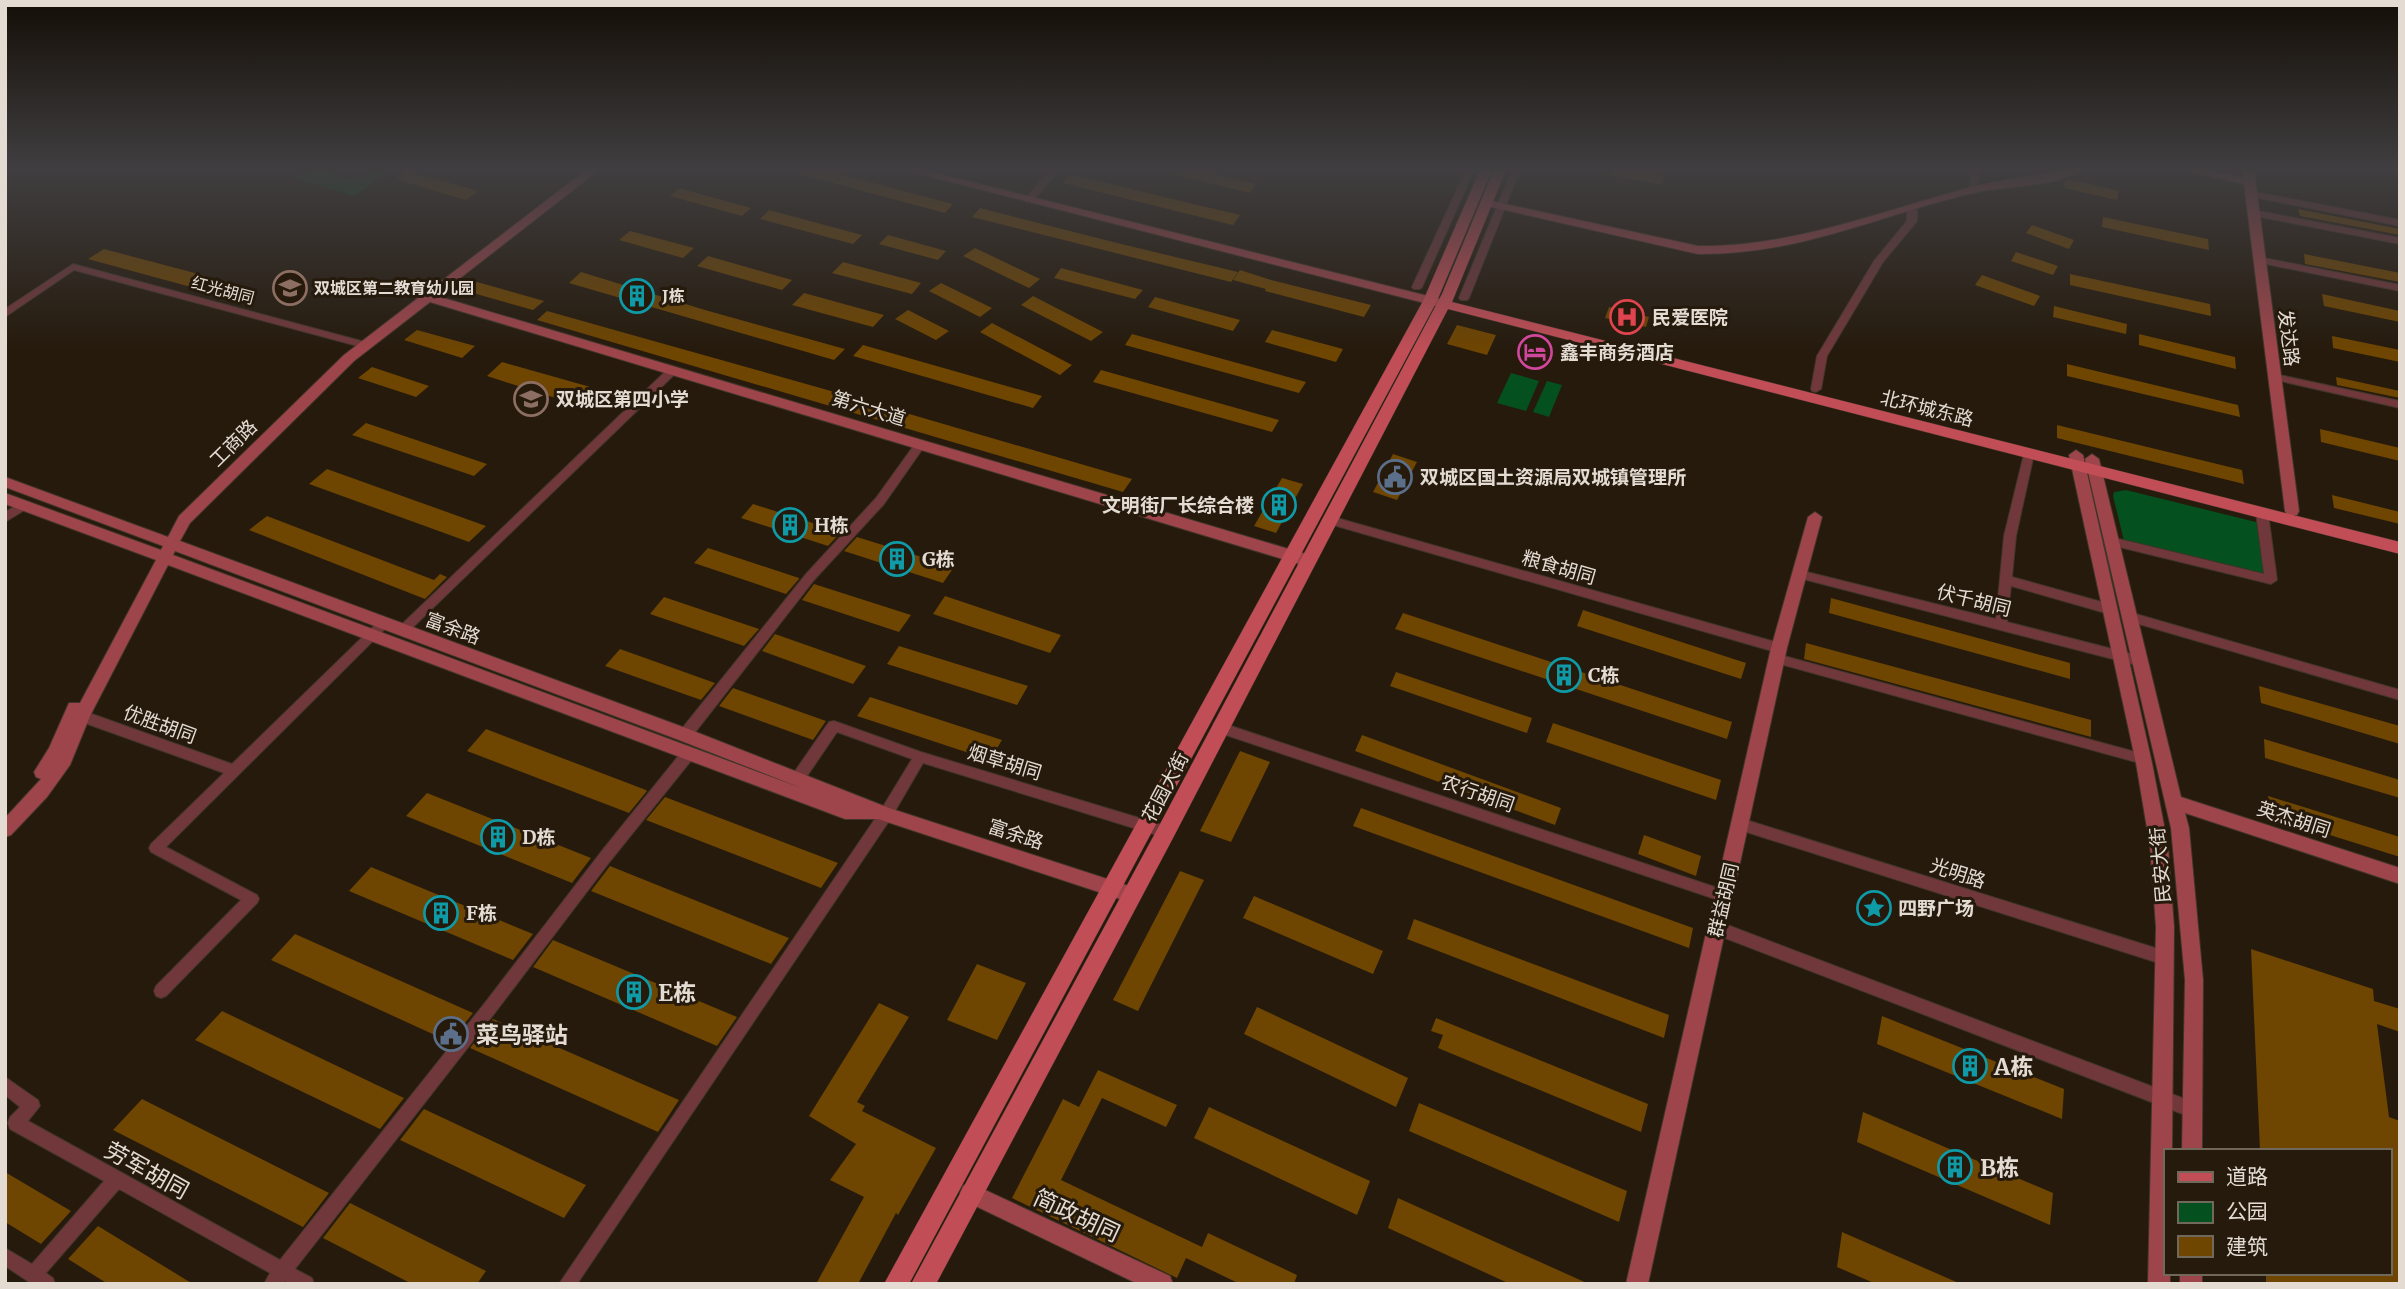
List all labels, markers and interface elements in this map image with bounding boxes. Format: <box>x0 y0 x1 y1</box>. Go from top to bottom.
school or university icon: 双城区第二教育幼儿园 <box>271 269 309 307</box>
street label: 红光胡同 <box>189 272 257 308</box>
building icon: J栋 <box>618 277 656 315</box>
place label: 双城区第二教育幼儿园 <box>314 278 474 298</box>
place label: J栋 <box>661 286 684 306</box>
hospital icon: 民爱医院 <box>1608 298 1646 336</box>
place label: 民爱医院 <box>1652 305 1728 329</box>
street label: 发达路 <box>2274 308 2304 368</box>
hotel icon: 鑫丰商务酒店 <box>1516 333 1554 371</box>
place label: 鑫丰商务酒店 <box>1560 340 1674 364</box>
school or university icon: 双城区第四小学 <box>512 380 550 418</box>
street label: 第六大道 <box>829 385 909 431</box>
street label: 北环城东路 <box>1878 385 1976 431</box>
place label: 双城区第四小学 <box>556 387 689 411</box>
street label: 工商路 <box>204 414 262 472</box>
public building icon: 双城区国土资源局双城镇管理所 <box>1376 458 1414 496</box>
place label: 双城区国土资源局双城镇管理所 <box>1420 465 1686 489</box>
building icon: 文明街厂长综合楼 <box>1260 486 1298 524</box>
place label: 文明街厂长综合楼 <box>1102 493 1254 517</box>
building icon: H栋 <box>771 506 809 544</box>
place label: H栋 <box>814 513 849 537</box>
building icon: G栋 <box>878 540 916 578</box>
street label: 粮食胡同 <box>1519 545 1599 589</box>
place label: G栋 <box>922 547 955 571</box>
street label: 伏千胡同 <box>1934 579 2014 621</box>
street label: 富余路 <box>422 607 484 649</box>
building icon: C栋 <box>1545 656 1583 694</box>
place label: C栋 <box>1588 663 1620 687</box>
street label: 优胜胡同 <box>120 700 200 748</box>
street label: 烟草胡同 <box>965 739 1045 785</box>
street label: 花园大街 <box>1137 748 1193 826</box>
street label: 农行胡同 <box>1438 769 1518 817</box>
street label: 英杰胡同 <box>2254 796 2334 842</box>
street label: 富余路 <box>985 814 1047 854</box>
building icon: D栋 <box>479 818 517 856</box>
place label: D栋 <box>522 825 556 849</box>
street label: 民安大街 <box>2145 826 2175 904</box>
street label: 光明路 <box>1927 853 1989 893</box>
street label: 群益胡同 <box>1703 860 1743 940</box>
place icon: 四野广场 <box>1855 889 1893 927</box>
building icon: F栋 <box>422 894 460 932</box>
place label: 四野广场 <box>1898 896 1974 920</box>
place label: F栋 <box>466 901 497 925</box>
building icon: E栋 <box>615 973 653 1011</box>
place label: E栋 <box>658 978 696 1007</box>
public building icon: 菜鸟驿站 <box>432 1015 470 1053</box>
place label: 菜鸟驿站 <box>476 1020 568 1049</box>
building icon: A栋 <box>1951 1047 1989 1085</box>
place label: A栋 <box>1993 1052 2033 1081</box>
street label: 劳军胡同 <box>100 1135 194 1205</box>
building icon: B栋 <box>1936 1148 1974 1186</box>
legend <box>2164 1149 2391 1275</box>
place label: B栋 <box>1980 1153 2019 1182</box>
text: 道路 <box>2226 1163 2268 1190</box>
street label: 简政胡同 <box>1029 1182 1125 1248</box>
text: 公园 <box>2226 1198 2268 1225</box>
text: 建筑 <box>2226 1233 2268 1260</box>

